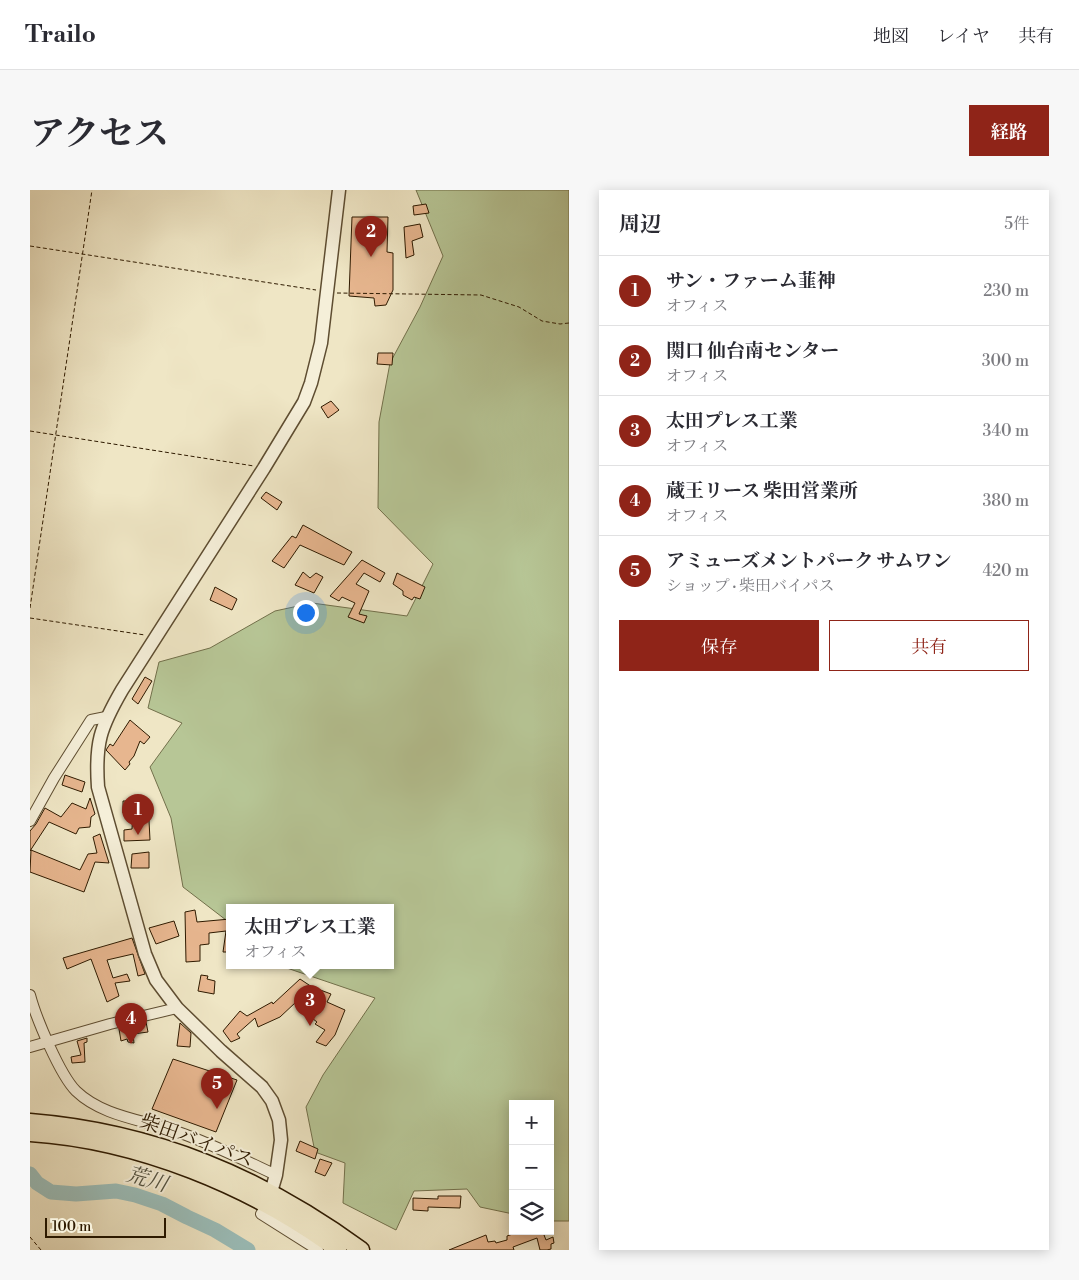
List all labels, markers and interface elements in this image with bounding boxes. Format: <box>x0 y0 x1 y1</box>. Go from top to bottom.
text: Trailo <box>25 20 96 50</box>
text: 地図 <box>873 25 909 48</box>
text: レイヤ <box>937 25 990 48</box>
text: 共有 <box>1018 25 1054 48</box>
button: 経路 <box>969 105 1049 156</box>
text: アクセス <box>30 113 169 156</box>
text: 周辺 <box>619 212 661 238</box>
text: 5件 <box>1004 214 1029 234</box>
pin: 2 <box>355 216 387 257</box>
text: サン・ファーム韮神 <box>666 269 836 293</box>
text: 1 <box>631 281 639 301</box>
text: 230 m <box>983 281 1029 301</box>
text: オフィス <box>666 296 728 316</box>
text: 関口 仙台南センター <box>666 339 839 363</box>
text: 2 <box>630 351 640 371</box>
text: 300 m <box>982 351 1029 371</box>
text: オフィス <box>666 366 728 386</box>
text: 太田プレス工業 <box>666 409 798 433</box>
text: 3 <box>630 421 640 441</box>
text: 340 m <box>982 421 1029 441</box>
text: オフィス <box>666 436 728 456</box>
text: 蔵王リース 柴田営業所 <box>666 479 858 503</box>
text: 4 <box>630 491 640 511</box>
text: 380 m <box>982 491 1029 511</box>
text: オフィス <box>666 506 728 526</box>
text: アミューズメントパーク サムワン <box>666 549 951 573</box>
text: 5 <box>630 561 640 581</box>
text: 420 m <box>982 561 1029 581</box>
text: ショップ · 柴田バイパス <box>666 576 835 596</box>
your location <box>293 600 319 626</box>
button: 保存 <box>619 620 819 671</box>
button: 共有 <box>829 620 1029 671</box>
pin: 1 <box>122 794 154 835</box>
popup <box>226 904 394 969</box>
text: 太田プレス工業 <box>244 915 376 939</box>
text: オフィス <box>244 942 306 962</box>
pin: 3 <box>294 985 326 1026</box>
pin: 4 <box>115 1003 147 1044</box>
pin: 5 <box>201 1068 233 1109</box>
map controls <box>509 1100 554 1235</box>
button: + <box>509 1100 554 1145</box>
street label: 柴田バイパス <box>136 1109 257 1174</box>
button: − <box>509 1145 554 1190</box>
water label: 荒川 <box>123 1162 172 1199</box>
button: layers <box>509 1190 554 1235</box>
scale bar <box>45 1215 166 1238</box>
text: 100 m <box>52 1218 91 1236</box>

